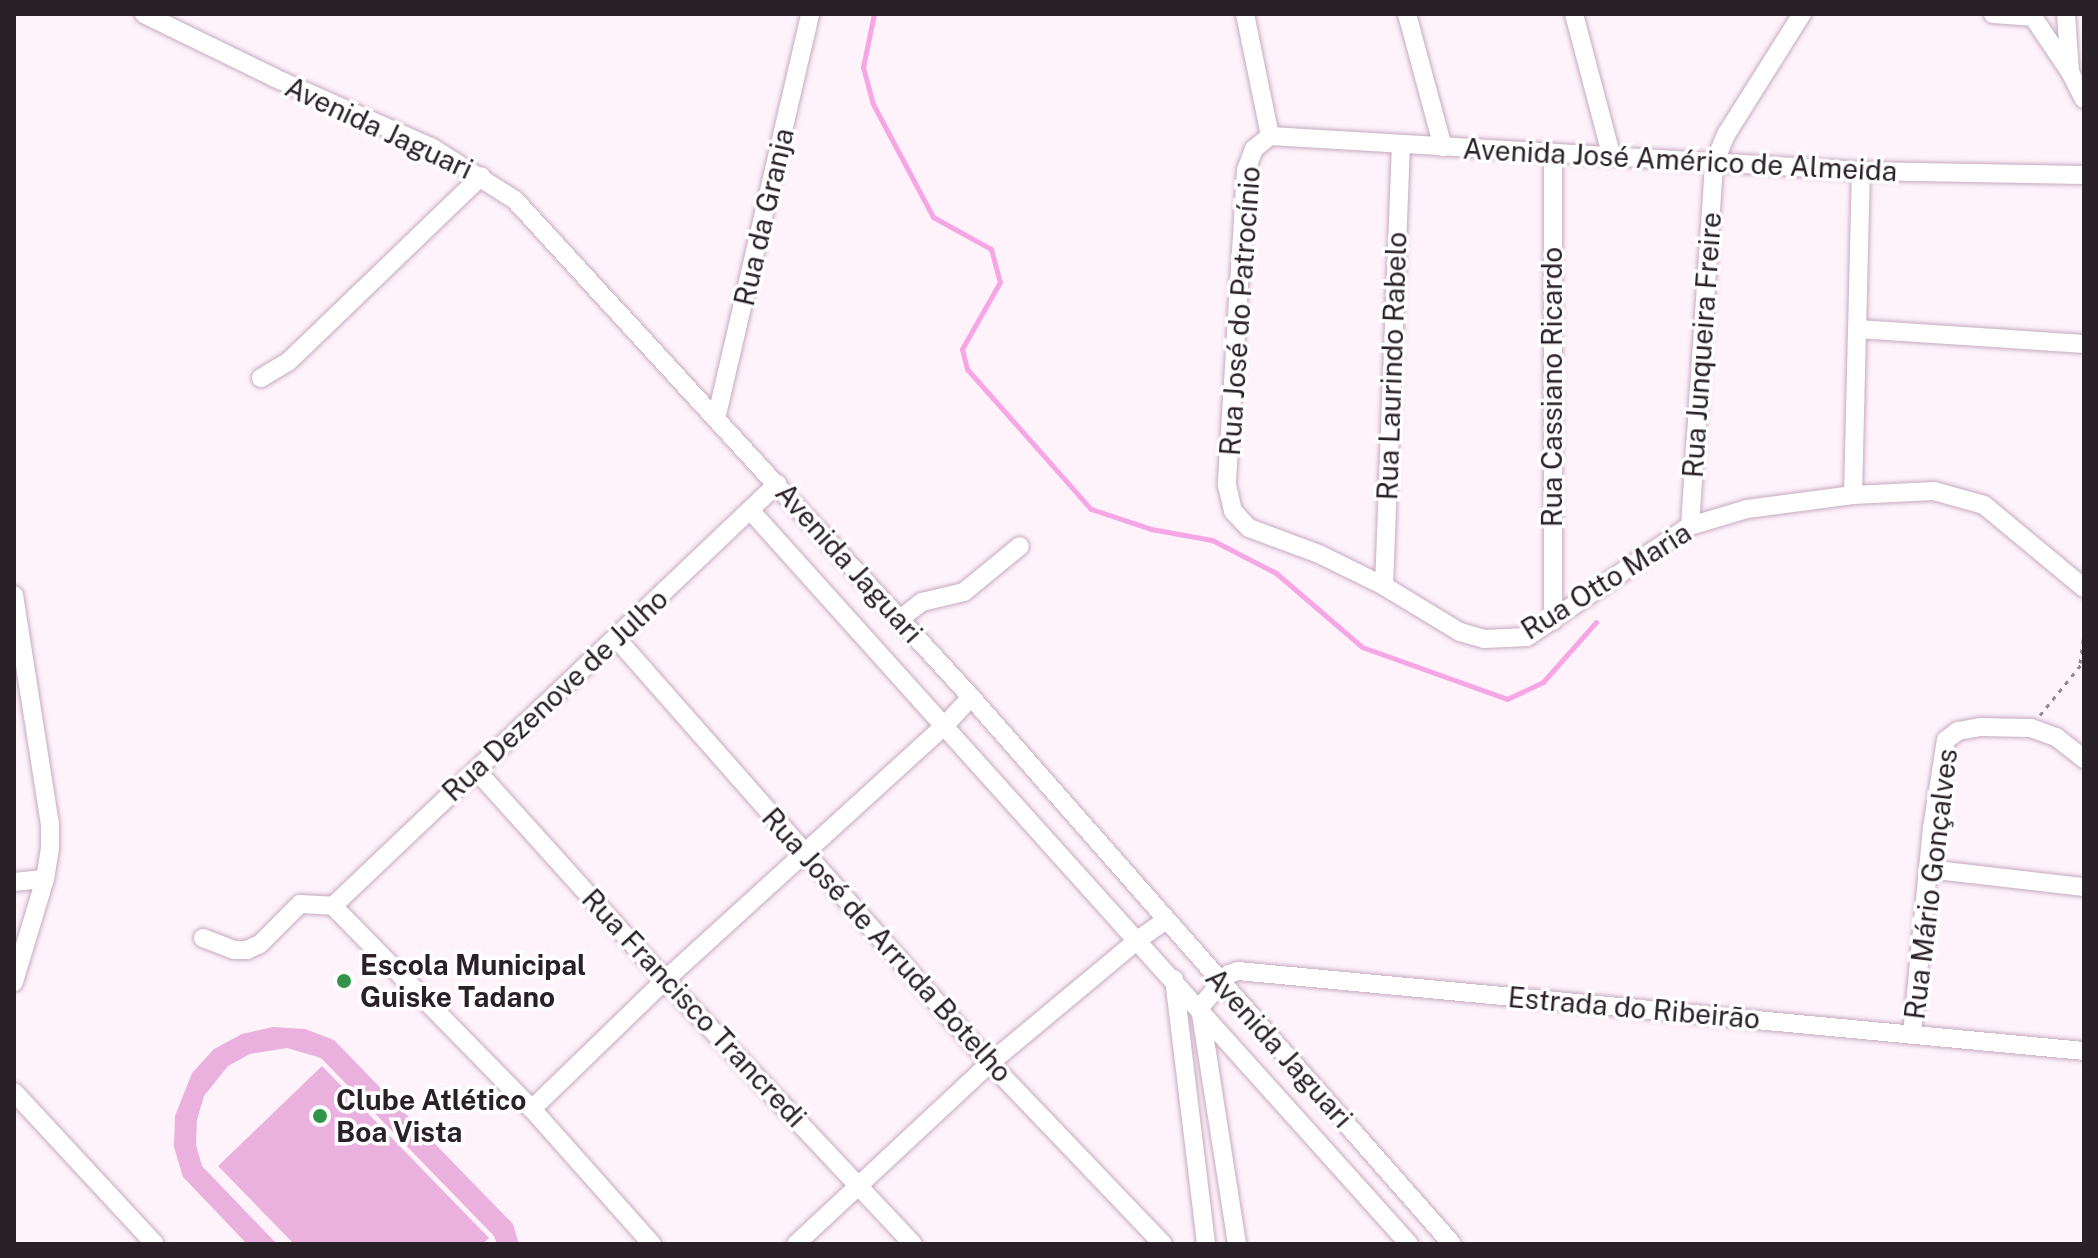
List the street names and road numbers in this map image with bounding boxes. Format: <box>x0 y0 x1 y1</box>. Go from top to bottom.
street label: Avenida Jaguari <box>280 70 478 186</box>
street label: Rua da Granja <box>727 125 801 309</box>
street label: Avenida José Américo de Almeida <box>1462 132 1898 188</box>
street label: Rua José do Patrocínio <box>1213 165 1267 457</box>
street label: Rua Junqueira Freire <box>1676 211 1728 479</box>
street label: Rua Laurindo Rabelo <box>1371 231 1413 501</box>
street label: Rua Cassiano Ricardo <box>1535 247 1569 527</box>
street label: Avenida Jaguari <box>769 476 929 650</box>
street label: Rua Otto Maria <box>1515 515 1697 647</box>
street label: Rua Dezenove de Julho <box>435 582 675 808</box>
street label: Rua Mário Gonçalves <box>1898 747 1964 1021</box>
street label: Rua José de Arruda Botelho <box>755 801 1019 1089</box>
street label: Rua Francisco Trancredi <box>575 882 813 1134</box>
street label: Avenida Jaguari <box>1199 961 1359 1135</box>
street label: Estrada do Ribeirão <box>1506 980 1762 1036</box>

